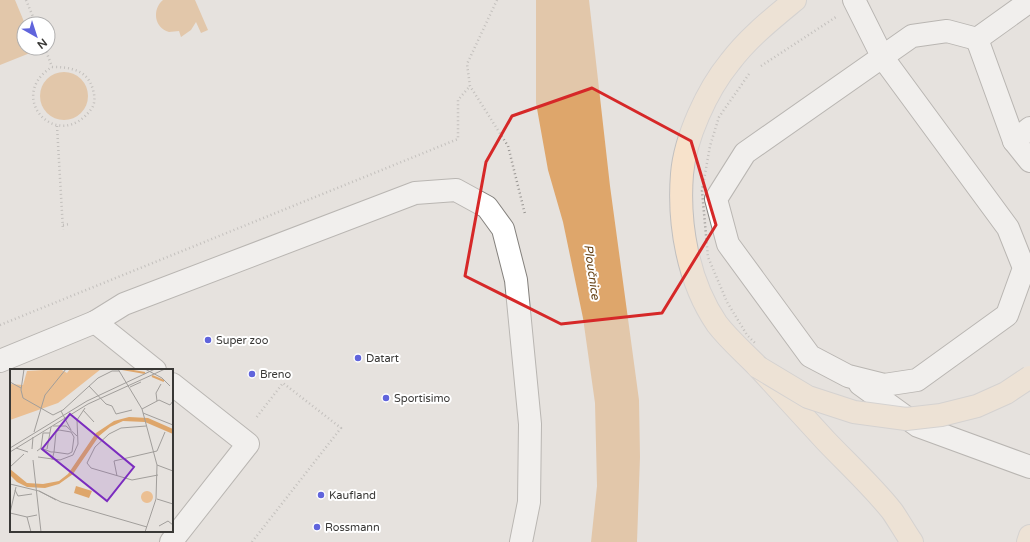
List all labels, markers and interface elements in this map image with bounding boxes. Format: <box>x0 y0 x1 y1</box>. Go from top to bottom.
north arrow <box>16 16 56 56</box>
text: N <box>34 36 50 51</box>
water label: Ploučnice <box>581 244 603 302</box>
place label: Super zoo <box>216 334 269 347</box>
marker: Super zoo <box>203 335 213 345</box>
place label: Datart <box>366 352 399 365</box>
marker: Datart <box>353 353 363 363</box>
place label: Breno <box>260 368 292 381</box>
inset map <box>10 369 173 532</box>
marker: Breno <box>247 369 257 379</box>
place label: Sportisimo <box>394 392 451 405</box>
marker: Sportisimo <box>381 393 391 403</box>
place label: Kaufland <box>329 489 376 502</box>
marker: Kaufland <box>316 490 326 500</box>
place label: Rossmann <box>325 521 380 534</box>
marker: Rossmann <box>312 522 322 532</box>

